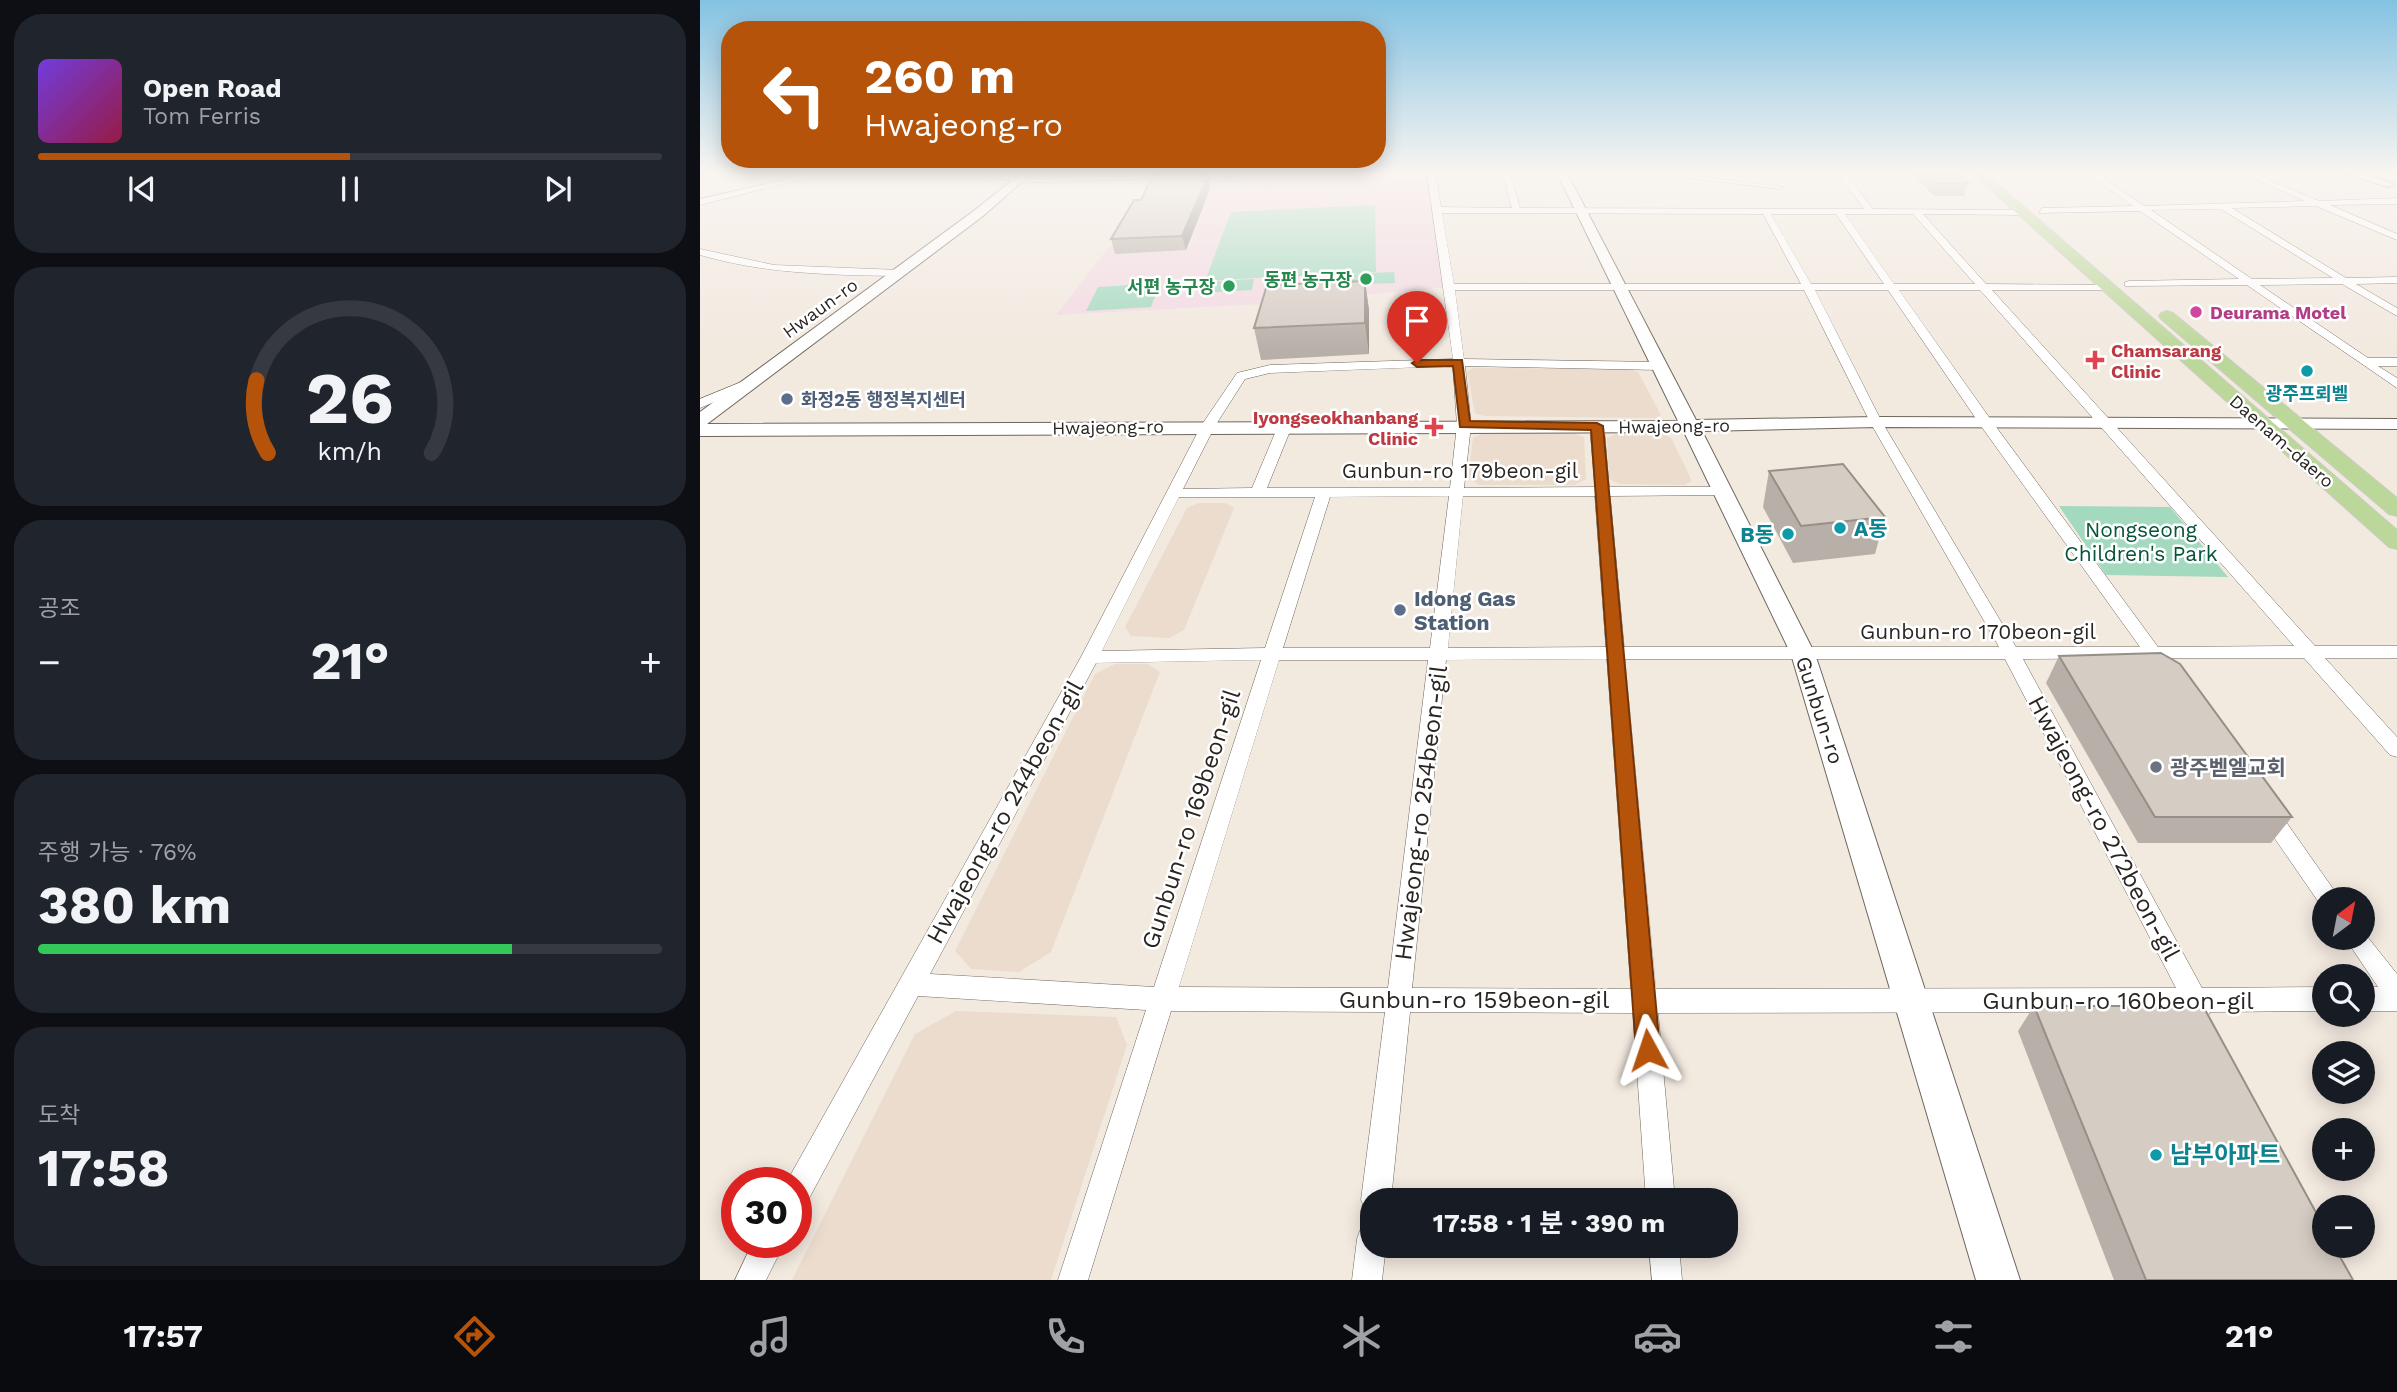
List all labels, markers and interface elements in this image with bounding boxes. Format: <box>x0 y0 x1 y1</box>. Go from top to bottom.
text: 260 m <box>864 47 1015 105</box>
icon: left <box>749 49 840 140</box>
text: Open Road <box>143 73 281 103</box>
text: Tom Ferris <box>143 103 261 130</box>
text: Hwajeong-ro <box>864 106 1063 144</box>
icon: previous <box>123 170 161 208</box>
icon: pause <box>331 170 369 208</box>
icon: next <box>539 170 577 208</box>
place label: 동편 농구장 <box>1264 269 1352 290</box>
marker: 동편 농구장 <box>1358 271 1374 287</box>
street label: Hwaun-ro <box>778 274 862 342</box>
place label: 서편 농구장 <box>1127 276 1215 297</box>
marker: 서편 농구장 <box>1221 278 1237 294</box>
pin <box>1387 291 1447 363</box>
icon: arrive <box>1398 302 1436 340</box>
place label: Deurama Motel <box>2210 302 2346 323</box>
marker: Deurama Motel <box>2188 304 2204 320</box>
place label: Chamsarang Clinic <box>2111 340 2222 382</box>
marker: Chamsarang Clinic <box>2085 350 2105 370</box>
text: 26 <box>306 355 394 441</box>
marker: 광주프뢰벨 <box>2299 363 2315 379</box>
place label: 광주프뢰벨 <box>2266 383 2348 404</box>
place label: 화정2동 행정복지센터 <box>801 389 966 410</box>
street label: Daenam-daero <box>2226 390 2338 492</box>
marker: 화정2동 행정복지센터 <box>779 391 795 407</box>
place label: Iyongseokhanbang Clinic <box>1253 407 1419 449</box>
street label: Hwajeong-ro <box>1618 415 1730 437</box>
street label: Hwajeong-ro <box>1052 416 1164 438</box>
marker: Iyongseokhanbang Clinic <box>1424 417 1444 437</box>
text: km/h <box>318 437 382 466</box>
street label: Gunbun-ro 179beon-gil <box>1342 458 1579 483</box>
place label: A동 <box>1854 516 1888 541</box>
park label: Nongseong Children's Park <box>2064 517 2218 566</box>
marker: A동 <box>1832 520 1848 536</box>
place label: B동 <box>1740 522 1774 547</box>
marker: B동 <box>1780 526 1796 542</box>
place label: Idong Gas Station <box>1414 586 1516 635</box>
text: 공조 <box>38 595 80 622</box>
marker: Idong Gas Station <box>1392 602 1408 618</box>
street label: Gunbun-ro 170beon-gil <box>1860 619 2097 644</box>
text: 21° <box>310 631 390 692</box>
text: − <box>38 640 61 684</box>
text: + <box>639 640 662 684</box>
street label: Gunbun-ro <box>1791 653 1849 767</box>
street label: Hwajeong-ro 254beon-gil <box>1389 663 1453 962</box>
street label: Hwajeong-ro 244beon-gil <box>921 675 1090 949</box>
street label: Gunbun-ro 169beon-gil <box>1136 685 1246 952</box>
street label: Hwajeong-ro 272beon-gil <box>2022 691 2186 966</box>
place label: 광주벧엘교회 <box>2170 755 2286 780</box>
marker: 광주벧엘교회 <box>2148 759 2164 775</box>
text: 주행 가능 · 76% <box>38 839 197 866</box>
text: 380 km <box>38 875 231 936</box>
north arrow <box>2312 887 2375 950</box>
map controls <box>2312 887 2375 1258</box>
button: search <box>2312 964 2375 1027</box>
street label: Gunbun-ro 159beon-gil <box>1339 986 1610 1014</box>
street label: Gunbun-ro 160beon-gil <box>1982 987 2254 1015</box>
position arrow <box>1611 1013 1685 1087</box>
button: layers <box>2312 1041 2375 1104</box>
text: 도착 <box>38 1102 80 1129</box>
button: + <box>2312 1118 2375 1181</box>
text: 17:58 <box>38 1138 170 1199</box>
place label: 남부아파트 <box>2170 1141 2280 1169</box>
marker: 남부아파트 <box>2148 1147 2164 1163</box>
speed limit sign: 30 <box>721 1167 812 1258</box>
button: − <box>2312 1195 2375 1258</box>
text: 17:58 · 1 분 · 390 m <box>1433 1208 1665 1238</box>
icon: directions <box>450 1312 499 1361</box>
icon: music <box>746 1312 795 1361</box>
icon: phone <box>1041 1312 1090 1361</box>
icon: climate <box>1337 1312 1386 1361</box>
icon: car <box>1633 1312 1682 1361</box>
icon: filters <box>1929 1312 1978 1361</box>
text: 17:57 <box>123 1317 203 1355</box>
text: 21° <box>2225 1317 2274 1355</box>

